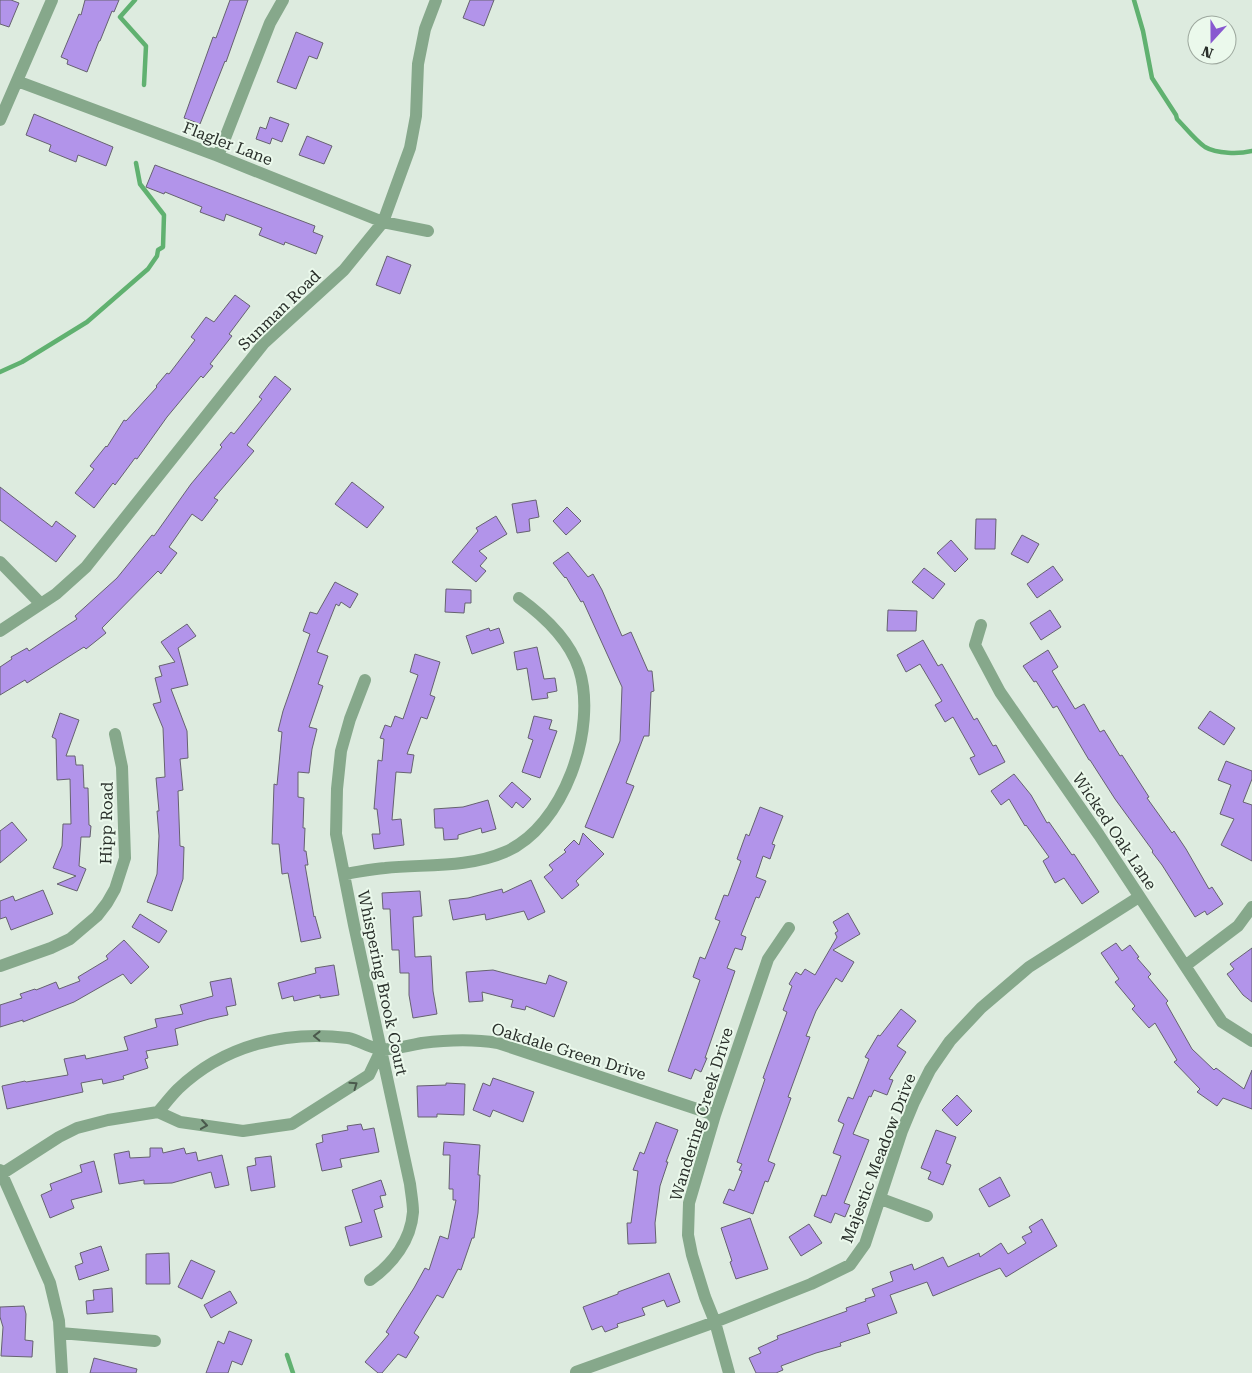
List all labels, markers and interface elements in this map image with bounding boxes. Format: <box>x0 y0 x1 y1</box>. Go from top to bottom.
north arrow <box>1187 15 1237 65</box>
text: N <box>1199 43 1215 62</box>
street label: Flagler Lane <box>180 118 276 169</box>
street label: Sunman Road <box>234 266 325 354</box>
street label: Wicked Oak Lane <box>1069 769 1161 893</box>
street label: Hipp Road <box>96 781 117 865</box>
street label: Whispering Brook Court <box>354 889 411 1078</box>
street label: Oakdale Green Drive <box>489 1019 649 1084</box>
street label: Wandering Creek Drive <box>666 1025 737 1203</box>
one-way arrow <box>313 1031 320 1041</box>
street label: Majestic Meadow Drive <box>837 1071 920 1246</box>
one-way arrow <box>349 1081 358 1091</box>
one-way arrow <box>201 1119 209 1130</box>

